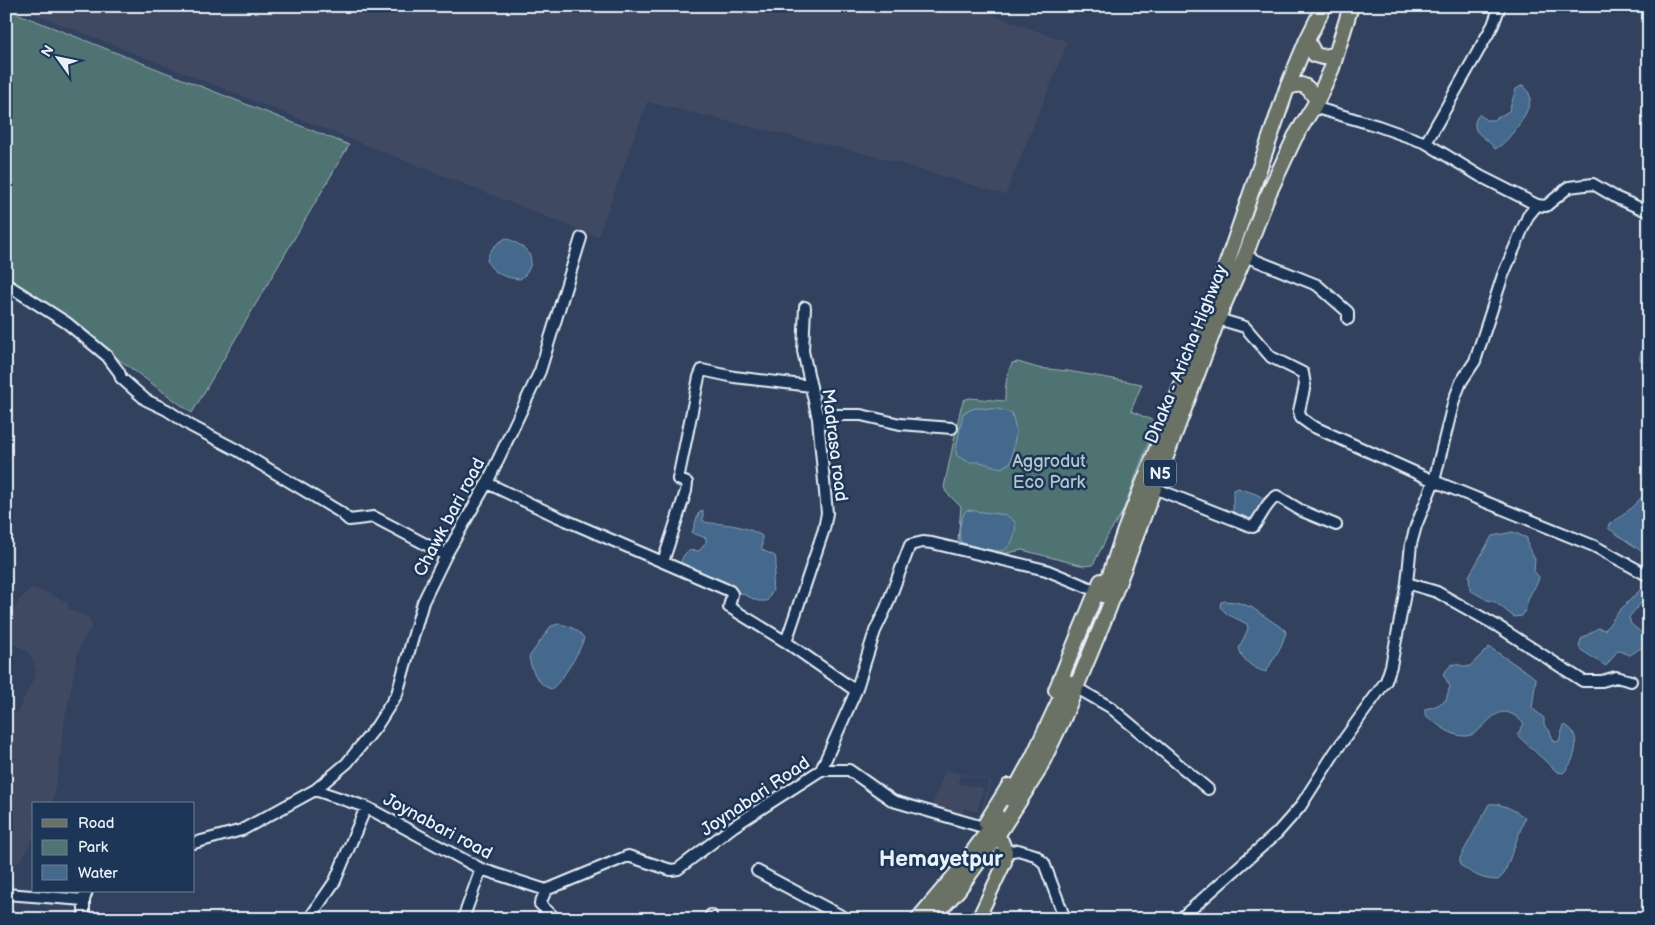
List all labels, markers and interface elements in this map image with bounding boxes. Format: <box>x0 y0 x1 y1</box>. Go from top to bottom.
north arrow <box>32 32 82 82</box>
text: N <box>38 42 58 60</box>
street label: Dhaka - Aricha Highway <box>1141 261 1232 447</box>
street label: Madrasa road <box>817 388 852 503</box>
park label: Aggrodut Eco Park <box>1012 451 1086 493</box>
street label: Chawk bari road <box>409 454 490 580</box>
road number: N5 <box>1144 459 1176 486</box>
street label: Joynabari Road <box>697 752 814 841</box>
street label: Joynabari road <box>380 789 496 864</box>
legend <box>32 802 195 892</box>
text: Road <box>78 814 114 833</box>
text: Park <box>78 838 109 857</box>
district label: Hemayetpur <box>879 846 1003 873</box>
text: Water <box>78 864 118 883</box>

